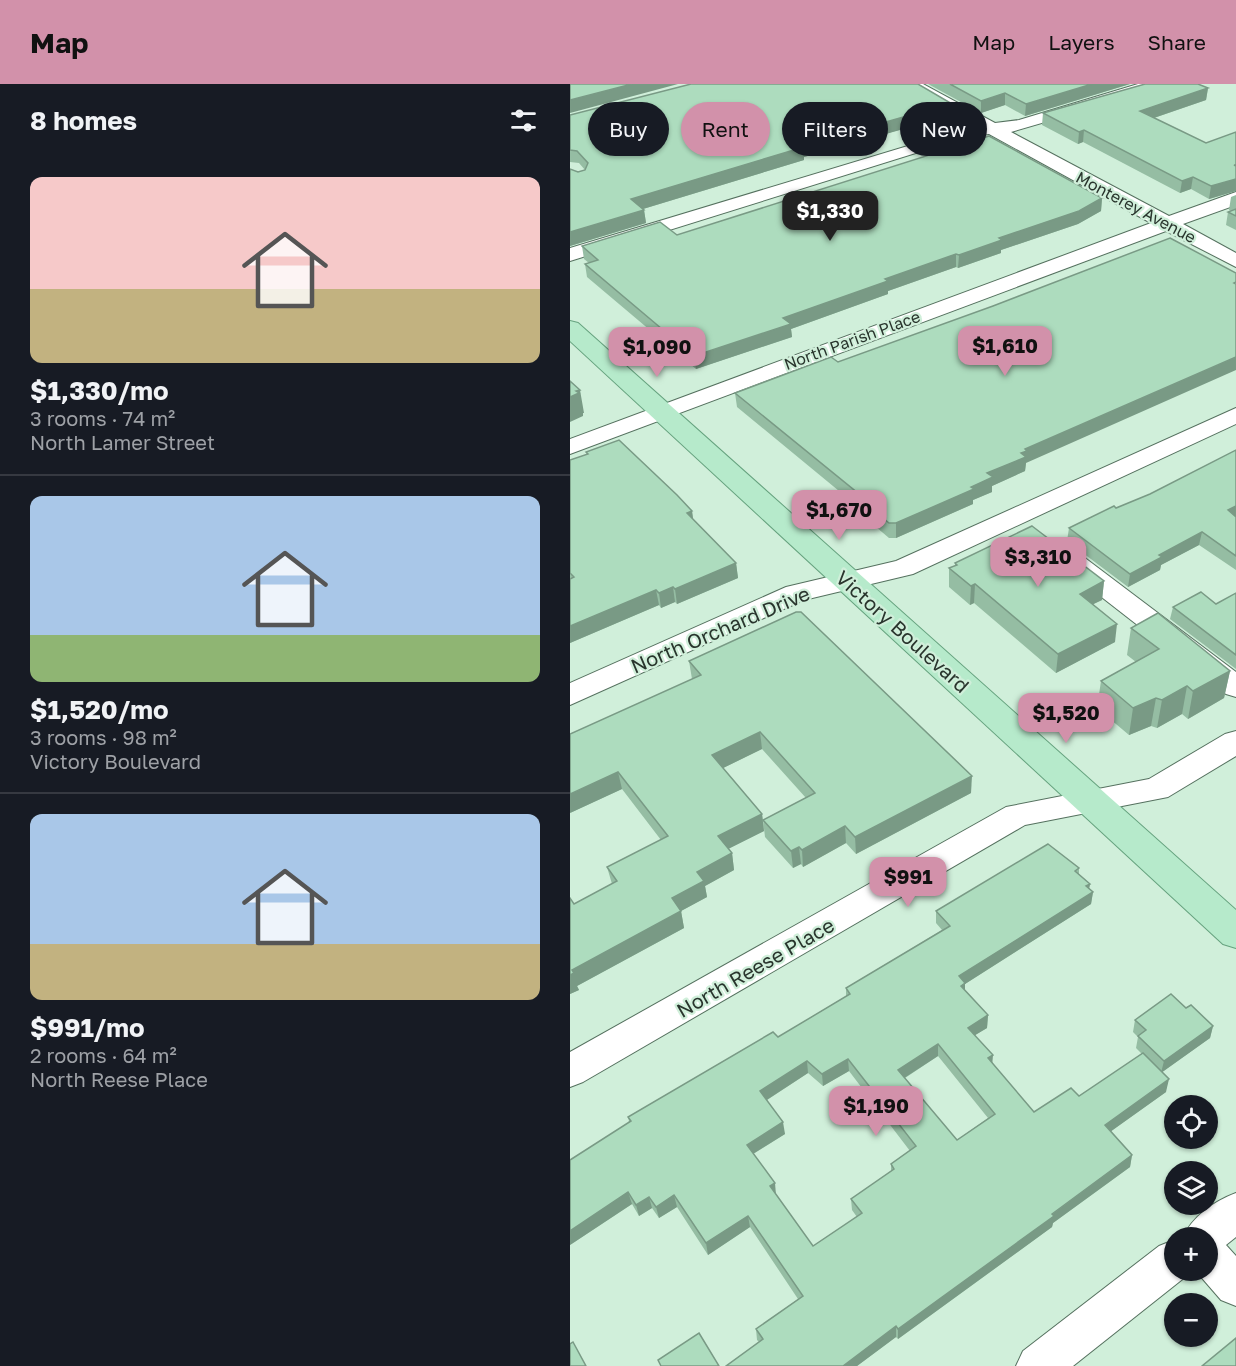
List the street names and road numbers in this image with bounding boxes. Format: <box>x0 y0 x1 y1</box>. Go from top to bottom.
street label: Monterey Avenue <box>1072 167 1200 247</box>
street label: North Parish Place <box>781 306 923 374</box>
street label: Victory Boulevard <box>831 565 975 697</box>
street label: North Orchard Drive <box>627 580 813 678</box>
street label: North Reese Place <box>672 912 838 1022</box>

